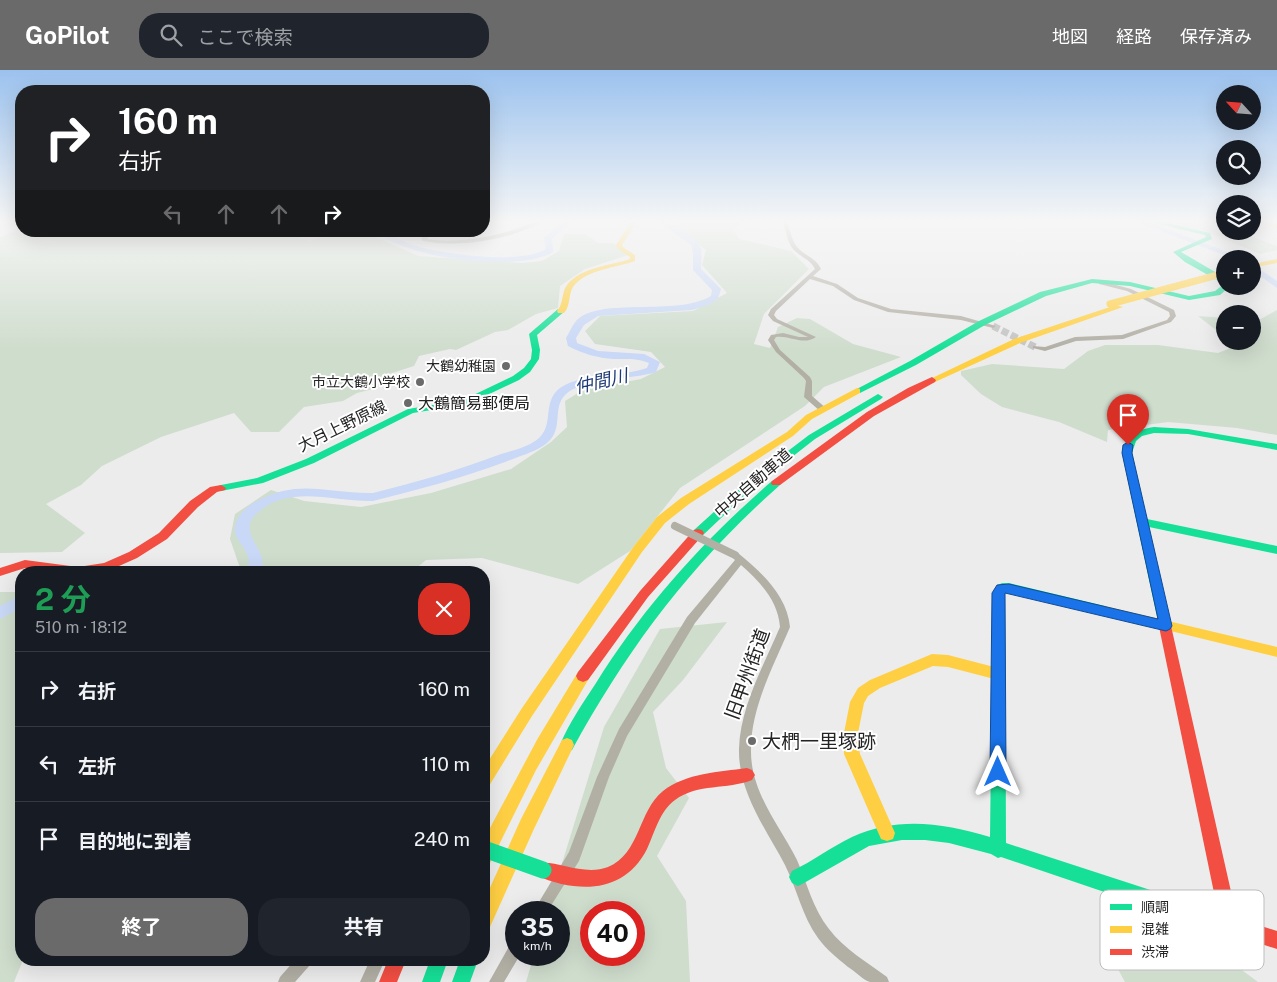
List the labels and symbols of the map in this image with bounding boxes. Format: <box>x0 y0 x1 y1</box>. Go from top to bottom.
north arrow <box>1216 85 1261 130</box>
place label: 大鶴幼稚園 <box>426 358 496 374</box>
marker: 大鶴幼稚園 <box>500 360 512 372</box>
water label: 仲間川 <box>572 364 632 397</box>
place label: 市立大鶴小学校 <box>312 374 410 390</box>
marker: 市立大鶴小学校 <box>414 376 426 388</box>
place label: 大鶴簡易郵便局 <box>418 394 530 413</box>
pin <box>1107 394 1149 445</box>
street label: 大月上野原線 <box>295 396 389 456</box>
marker: 大鶴簡易郵便局 <box>402 397 414 409</box>
street label: 中央自動車道 <box>711 444 795 522</box>
street label: 旧甲州街道 <box>720 626 774 722</box>
place label: 大椚一里塚跡 <box>762 730 876 752</box>
marker: 大椚一里塚跡 <box>746 735 758 747</box>
position arrow <box>971 745 1023 797</box>
legend <box>1100 890 1264 970</box>
text: 順調 <box>1141 899 1169 915</box>
speed limit sign: 40 <box>580 901 645 966</box>
text: 混雑 <box>1141 921 1169 937</box>
text: 渋滞 <box>1141 944 1169 960</box>

